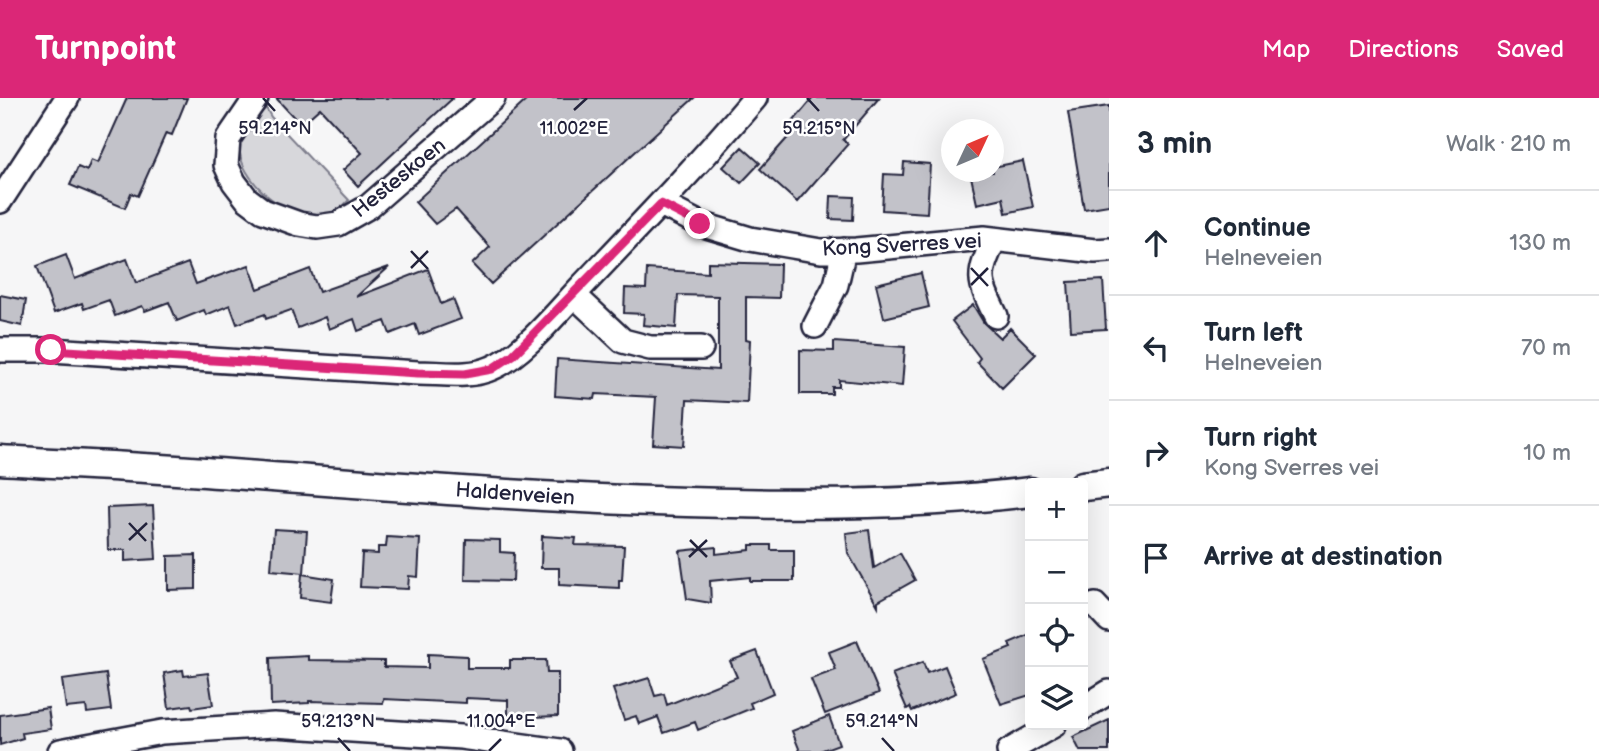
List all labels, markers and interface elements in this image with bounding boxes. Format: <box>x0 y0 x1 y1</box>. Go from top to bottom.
text: Turnpoint <box>35 29 176 69</box>
text: Map <box>1262 35 1310 64</box>
text: Directions <box>1348 35 1459 64</box>
text: Saved <box>1497 35 1564 64</box>
text: 59.214°N <box>238 118 312 139</box>
text: 11.002°E <box>540 118 609 139</box>
text: 59.215°N <box>782 118 856 139</box>
north arrow <box>941 119 1004 182</box>
text: 3 min <box>1137 126 1212 162</box>
text: Walk · 210 m <box>1446 130 1571 158</box>
street label: Hesteskoen <box>347 133 451 223</box>
route end <box>684 208 715 239</box>
text: Continue <box>1204 213 1311 244</box>
icon: ahead <box>1137 224 1175 262</box>
street label: Kong Sverres vei <box>821 228 983 262</box>
text: 130 m <box>1509 229 1571 257</box>
text: Helneveien <box>1204 244 1323 272</box>
text: Turn left <box>1204 318 1303 349</box>
icon: left <box>1137 329 1175 367</box>
route start <box>35 334 66 365</box>
text: 70 m <box>1521 334 1571 362</box>
text: Helneveien <box>1204 349 1323 377</box>
text: Turn right <box>1204 423 1317 454</box>
icon: right <box>1137 434 1175 472</box>
text: 10 m <box>1523 439 1571 467</box>
text: Kong Sverres vei <box>1204 454 1379 482</box>
street label: Haldenveien <box>454 477 576 511</box>
map controls <box>1025 478 1088 730</box>
button: + <box>1025 478 1088 541</box>
icon: arrive <box>1137 539 1175 577</box>
button: − <box>1025 541 1088 604</box>
text: Arrive at destination <box>1204 542 1443 573</box>
button: locate <box>1025 604 1088 667</box>
button: layers <box>1025 667 1088 730</box>
text: 59.213°N <box>301 711 375 732</box>
text: 11.004°E <box>466 711 536 732</box>
text: 59.214°N <box>845 711 919 732</box>

